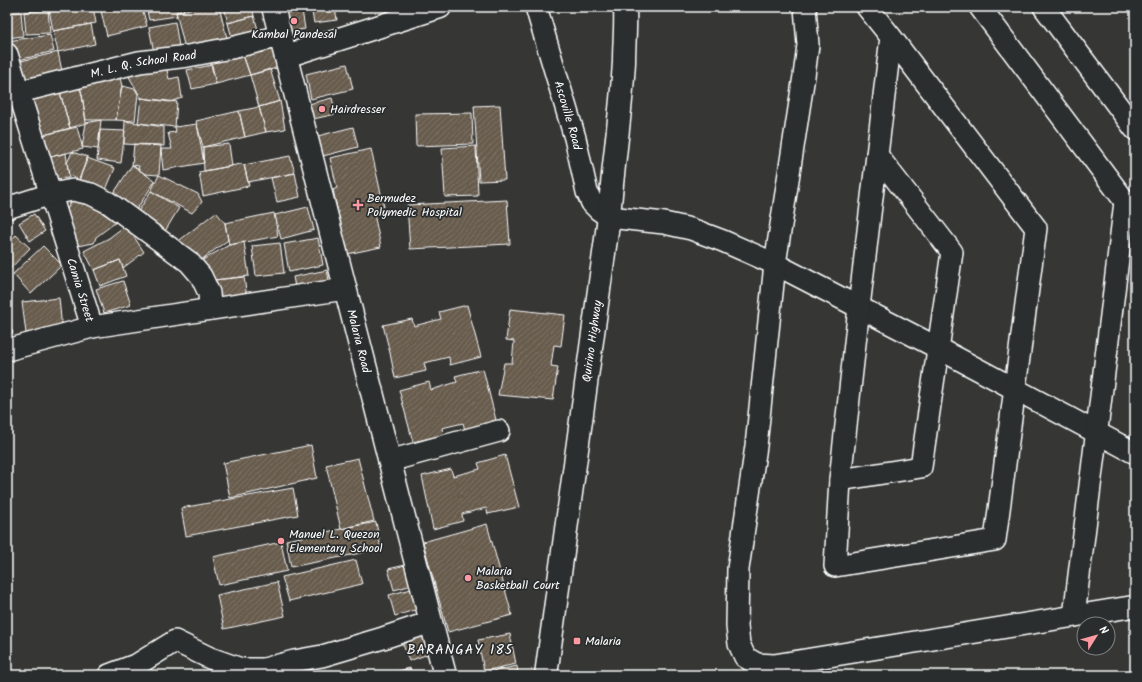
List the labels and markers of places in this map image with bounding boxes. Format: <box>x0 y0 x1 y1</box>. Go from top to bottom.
marker: Kambal Pandesal <box>289 16 299 26</box>
place label: Kambal Pandesal <box>251 25 337 44</box>
place label: Hairdresser <box>330 100 386 119</box>
marker: Hairdresser <box>317 104 327 114</box>
place label: Bermudez Polymedic Hospital <box>367 189 462 222</box>
marker: Bermudez Polymedic Hospital <box>352 199 364 211</box>
place label: Manuel L. Quezon Elementary School <box>289 525 382 558</box>
marker: Manuel L. Quezon Elementary School <box>276 536 286 546</box>
place label: Malaria Basketball Court <box>476 562 560 595</box>
marker: Malaria Basketball Court <box>463 573 473 583</box>
place label: Malaria <box>585 632 621 651</box>
marker: Malaria <box>572 636 582 646</box>

